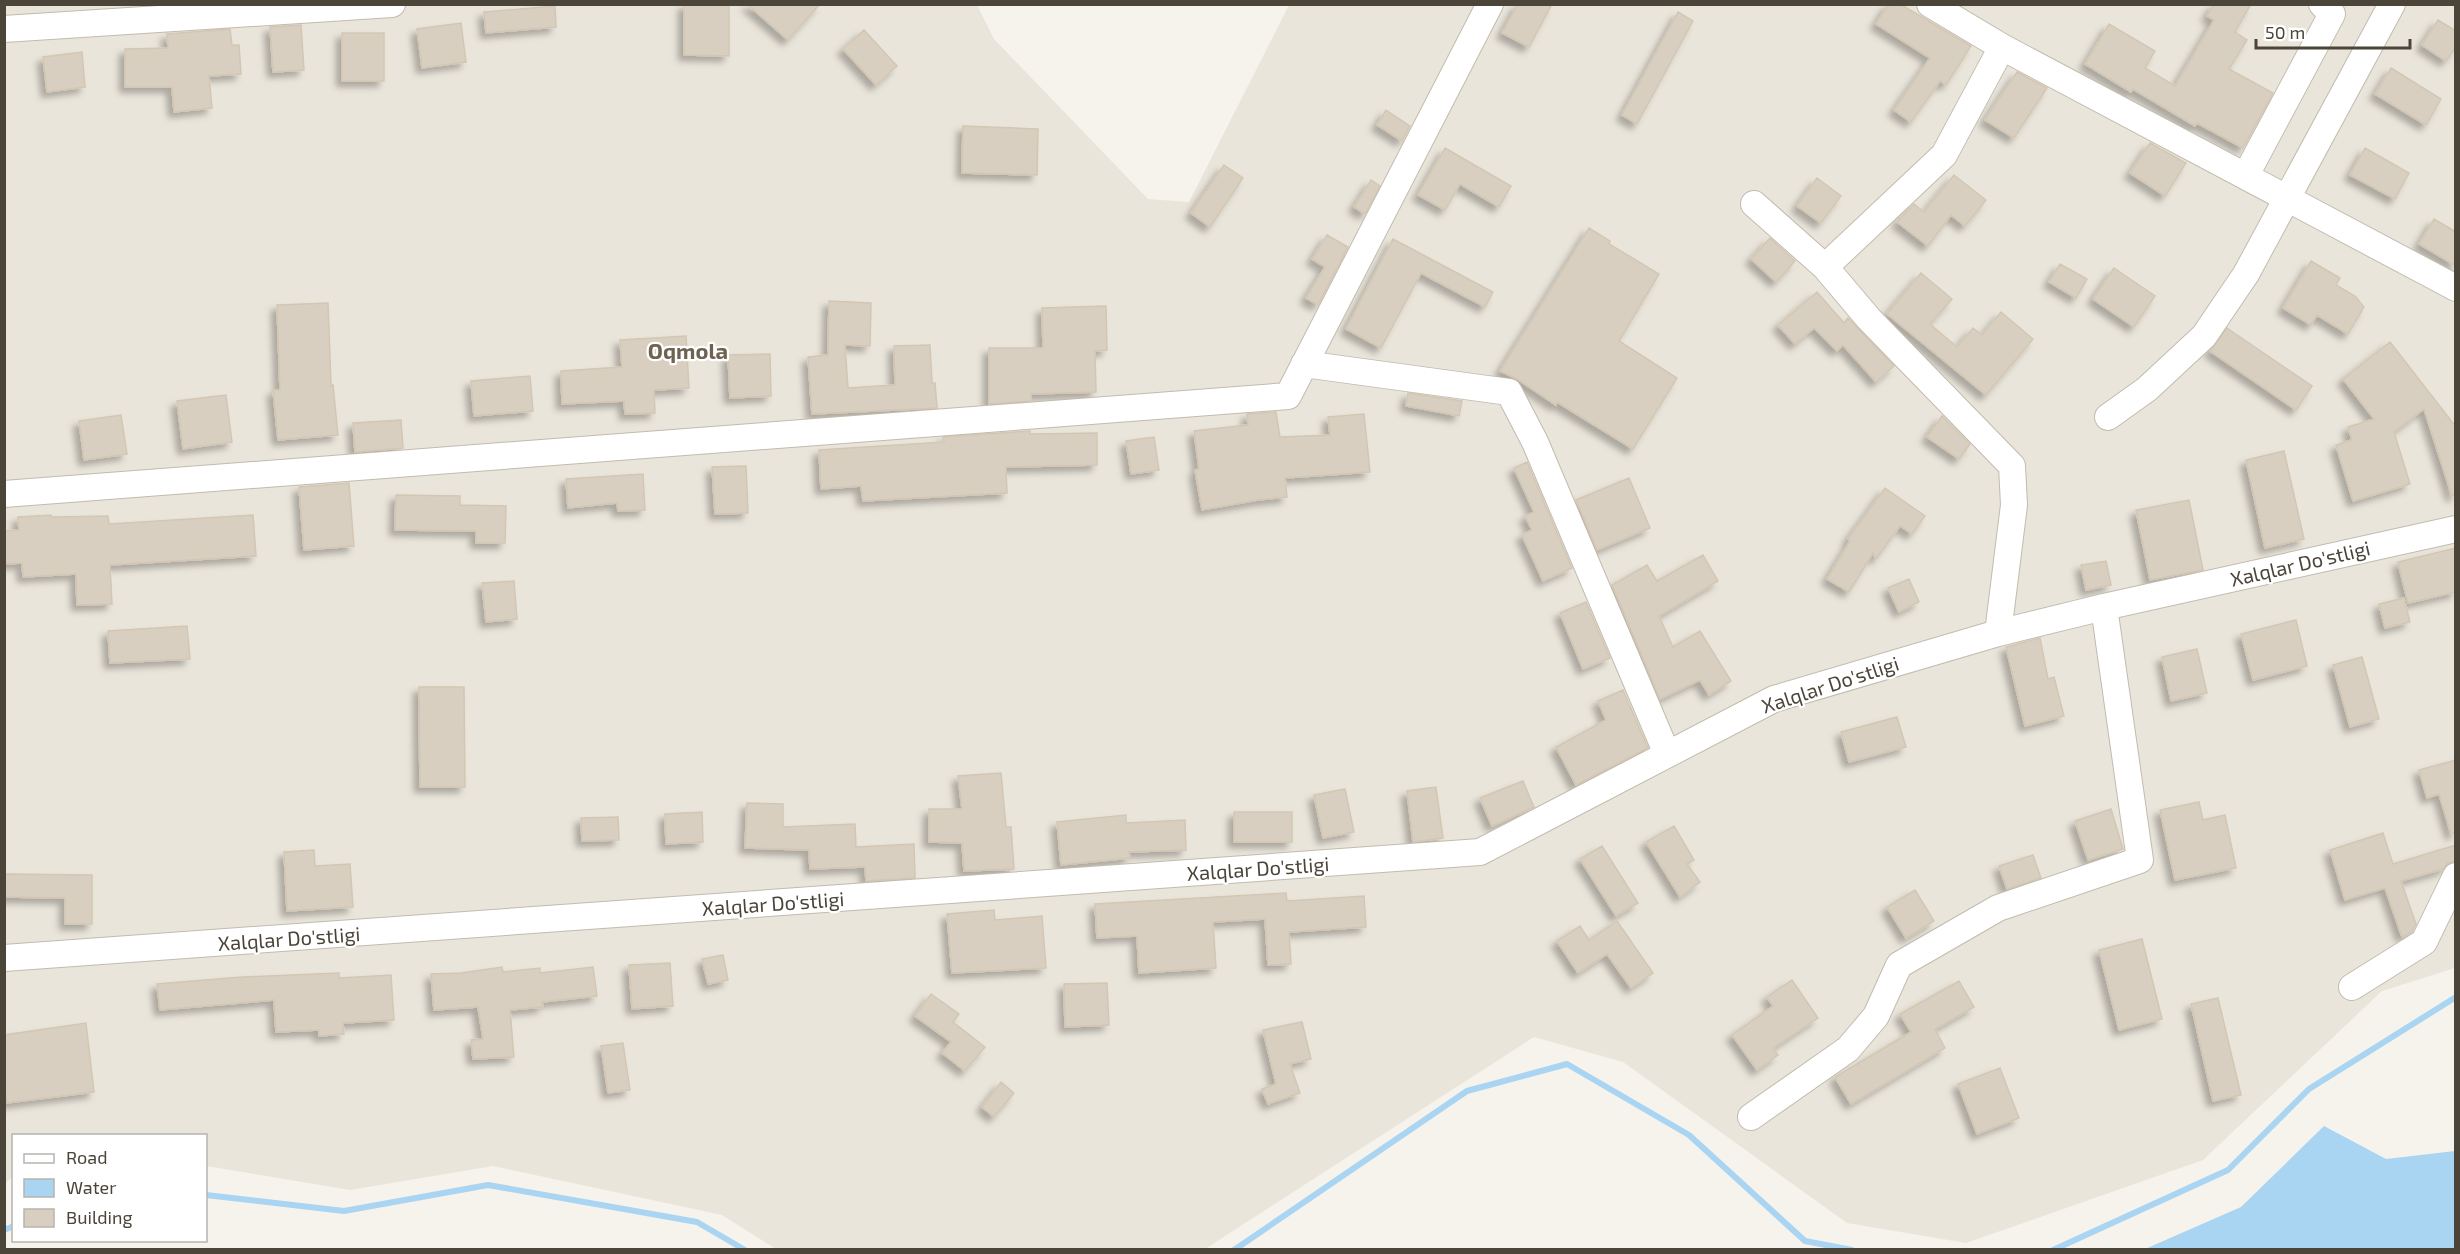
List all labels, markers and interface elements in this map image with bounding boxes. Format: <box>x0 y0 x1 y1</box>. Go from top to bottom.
scale bar <box>2256 12 2410 50</box>
text: 50 m <box>2265 21 2305 43</box>
district label: Oqmola <box>648 337 728 363</box>
street label: Xalqlar Do'stligi <box>2228 535 2372 591</box>
street label: Xalqlar Do'stligi <box>1758 651 1902 717</box>
street label: Xalqlar Do'stligi <box>1186 851 1330 885</box>
street label: Xalqlar Do'stligi <box>701 886 845 920</box>
street label: Xalqlar Do'stligi <box>217 921 361 955</box>
legend <box>12 1134 207 1242</box>
text: Road <box>66 1146 107 1168</box>
text: Water <box>66 1176 116 1198</box>
text: Building <box>66 1206 133 1228</box>

